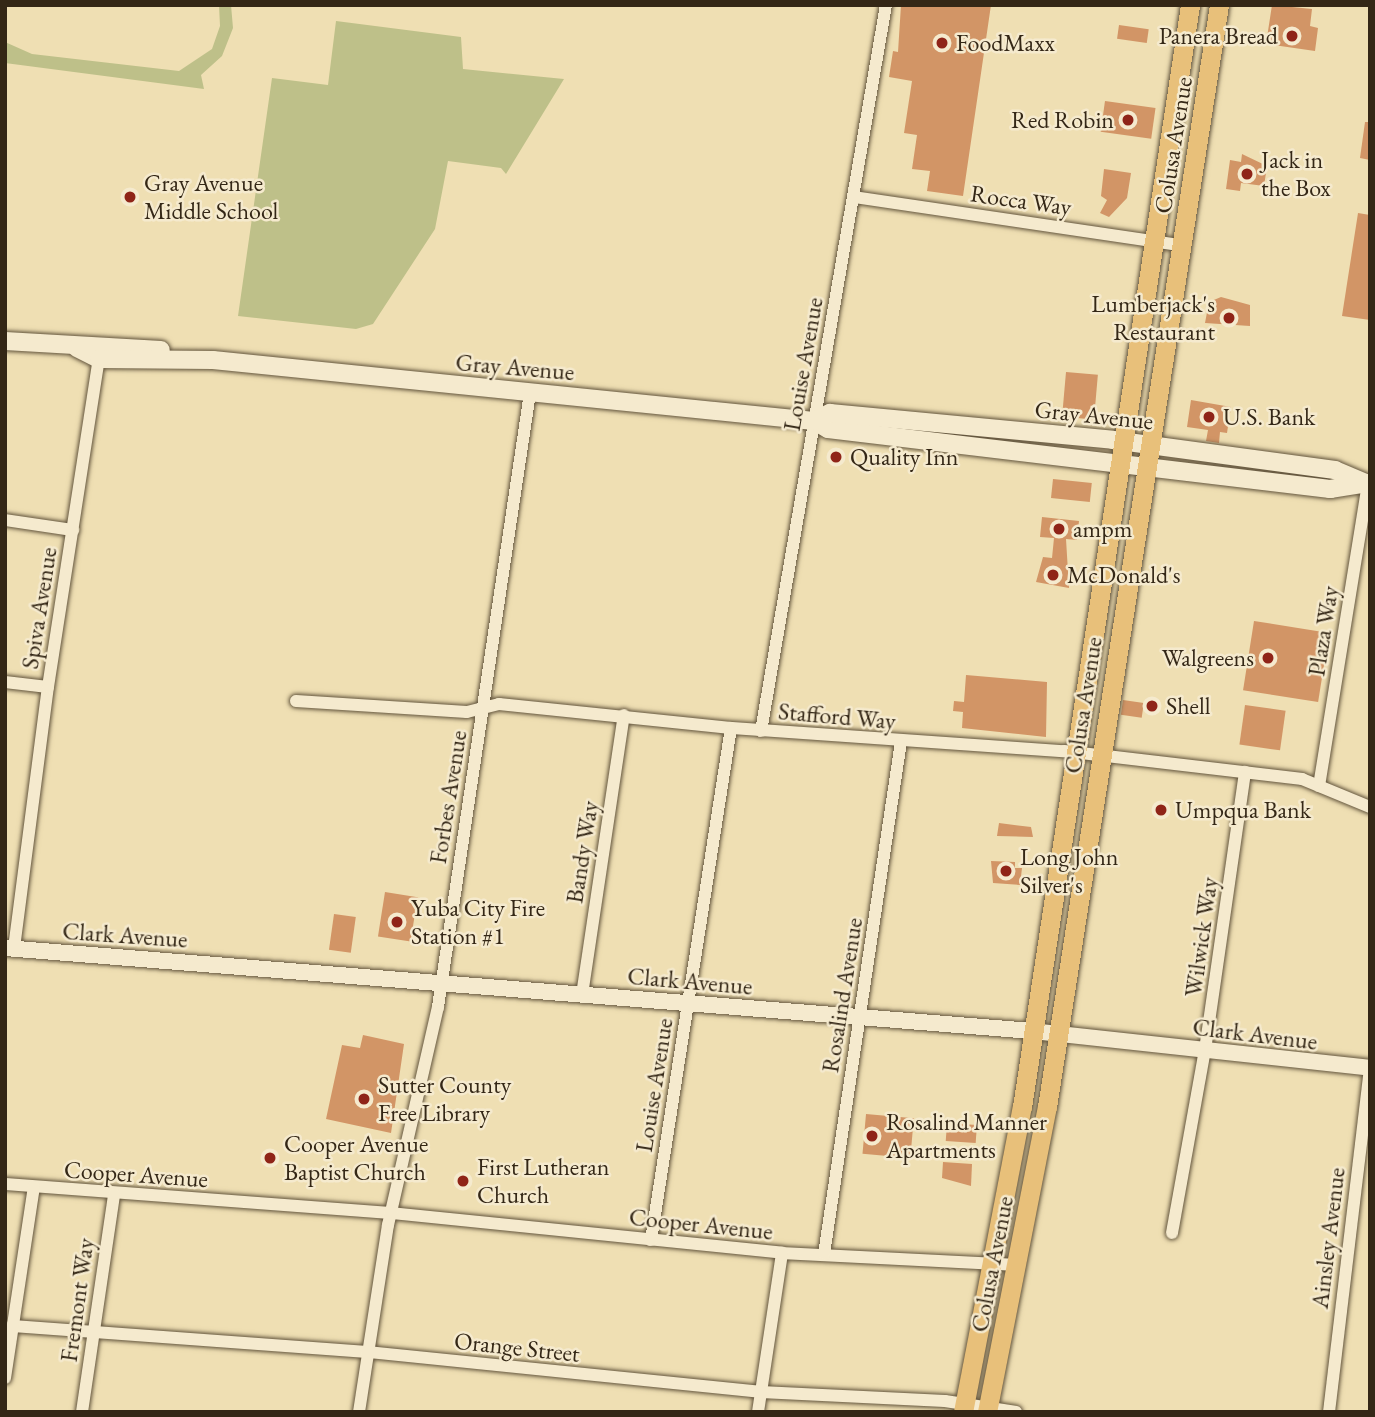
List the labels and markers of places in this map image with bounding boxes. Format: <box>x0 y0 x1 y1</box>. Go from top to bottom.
place label: Panera Bread <box>1159 22 1278 50</box>
marker: Panera Bread <box>1284 28 1300 44</box>
place label: FoodMaxx <box>956 29 1055 57</box>
marker: FoodMaxx <box>934 35 950 51</box>
place label: Red Robin <box>1011 106 1114 134</box>
marker: Red Robin <box>1120 112 1136 128</box>
place label: Jack in the Box <box>1261 146 1331 202</box>
marker: Jack in the Box <box>1239 166 1255 182</box>
place label: Gray Avenue Middle School <box>144 169 278 225</box>
marker: Gray Avenue Middle School <box>122 189 138 205</box>
place label: Lumberjack's Restaurant <box>1091 290 1215 346</box>
marker: Lumberjack's Restaurant <box>1221 310 1237 326</box>
place label: U.S. Bank <box>1223 403 1315 431</box>
marker: U.S. Bank <box>1201 409 1217 425</box>
place label: Quality Inn <box>850 443 959 471</box>
marker: Quality Inn <box>828 449 844 465</box>
place label: ampm <box>1073 515 1132 543</box>
marker: ampm <box>1051 521 1067 537</box>
place label: McDonald's <box>1067 561 1181 589</box>
marker: McDonald's <box>1045 567 1061 583</box>
place label: Walgreens <box>1162 644 1254 672</box>
marker: Walgreens <box>1260 650 1276 666</box>
place label: Shell <box>1166 692 1210 720</box>
marker: Shell <box>1144 698 1160 714</box>
place label: Umpqua Bank <box>1175 796 1311 824</box>
marker: Umpqua Bank <box>1153 802 1169 818</box>
place label: Long John Silver's <box>1020 843 1119 899</box>
marker: Long John Silver's <box>998 863 1014 879</box>
place label: Yuba City Fire Station #1 <box>411 894 545 950</box>
marker: Yuba City Fire Station #1 <box>389 914 405 930</box>
place label: Sutter County Free Library <box>378 1071 511 1127</box>
marker: Sutter County Free Library <box>356 1091 372 1107</box>
place label: Rosalind Manner Apartments <box>886 1108 1047 1164</box>
marker: Rosalind Manner Apartments <box>864 1128 880 1144</box>
place label: Cooper Avenue Baptist Church <box>284 1130 428 1186</box>
marker: Cooper Avenue Baptist Church <box>262 1150 278 1166</box>
place label: First Lutheran Church <box>477 1153 609 1209</box>
marker: First Lutheran Church <box>455 1173 471 1189</box>

